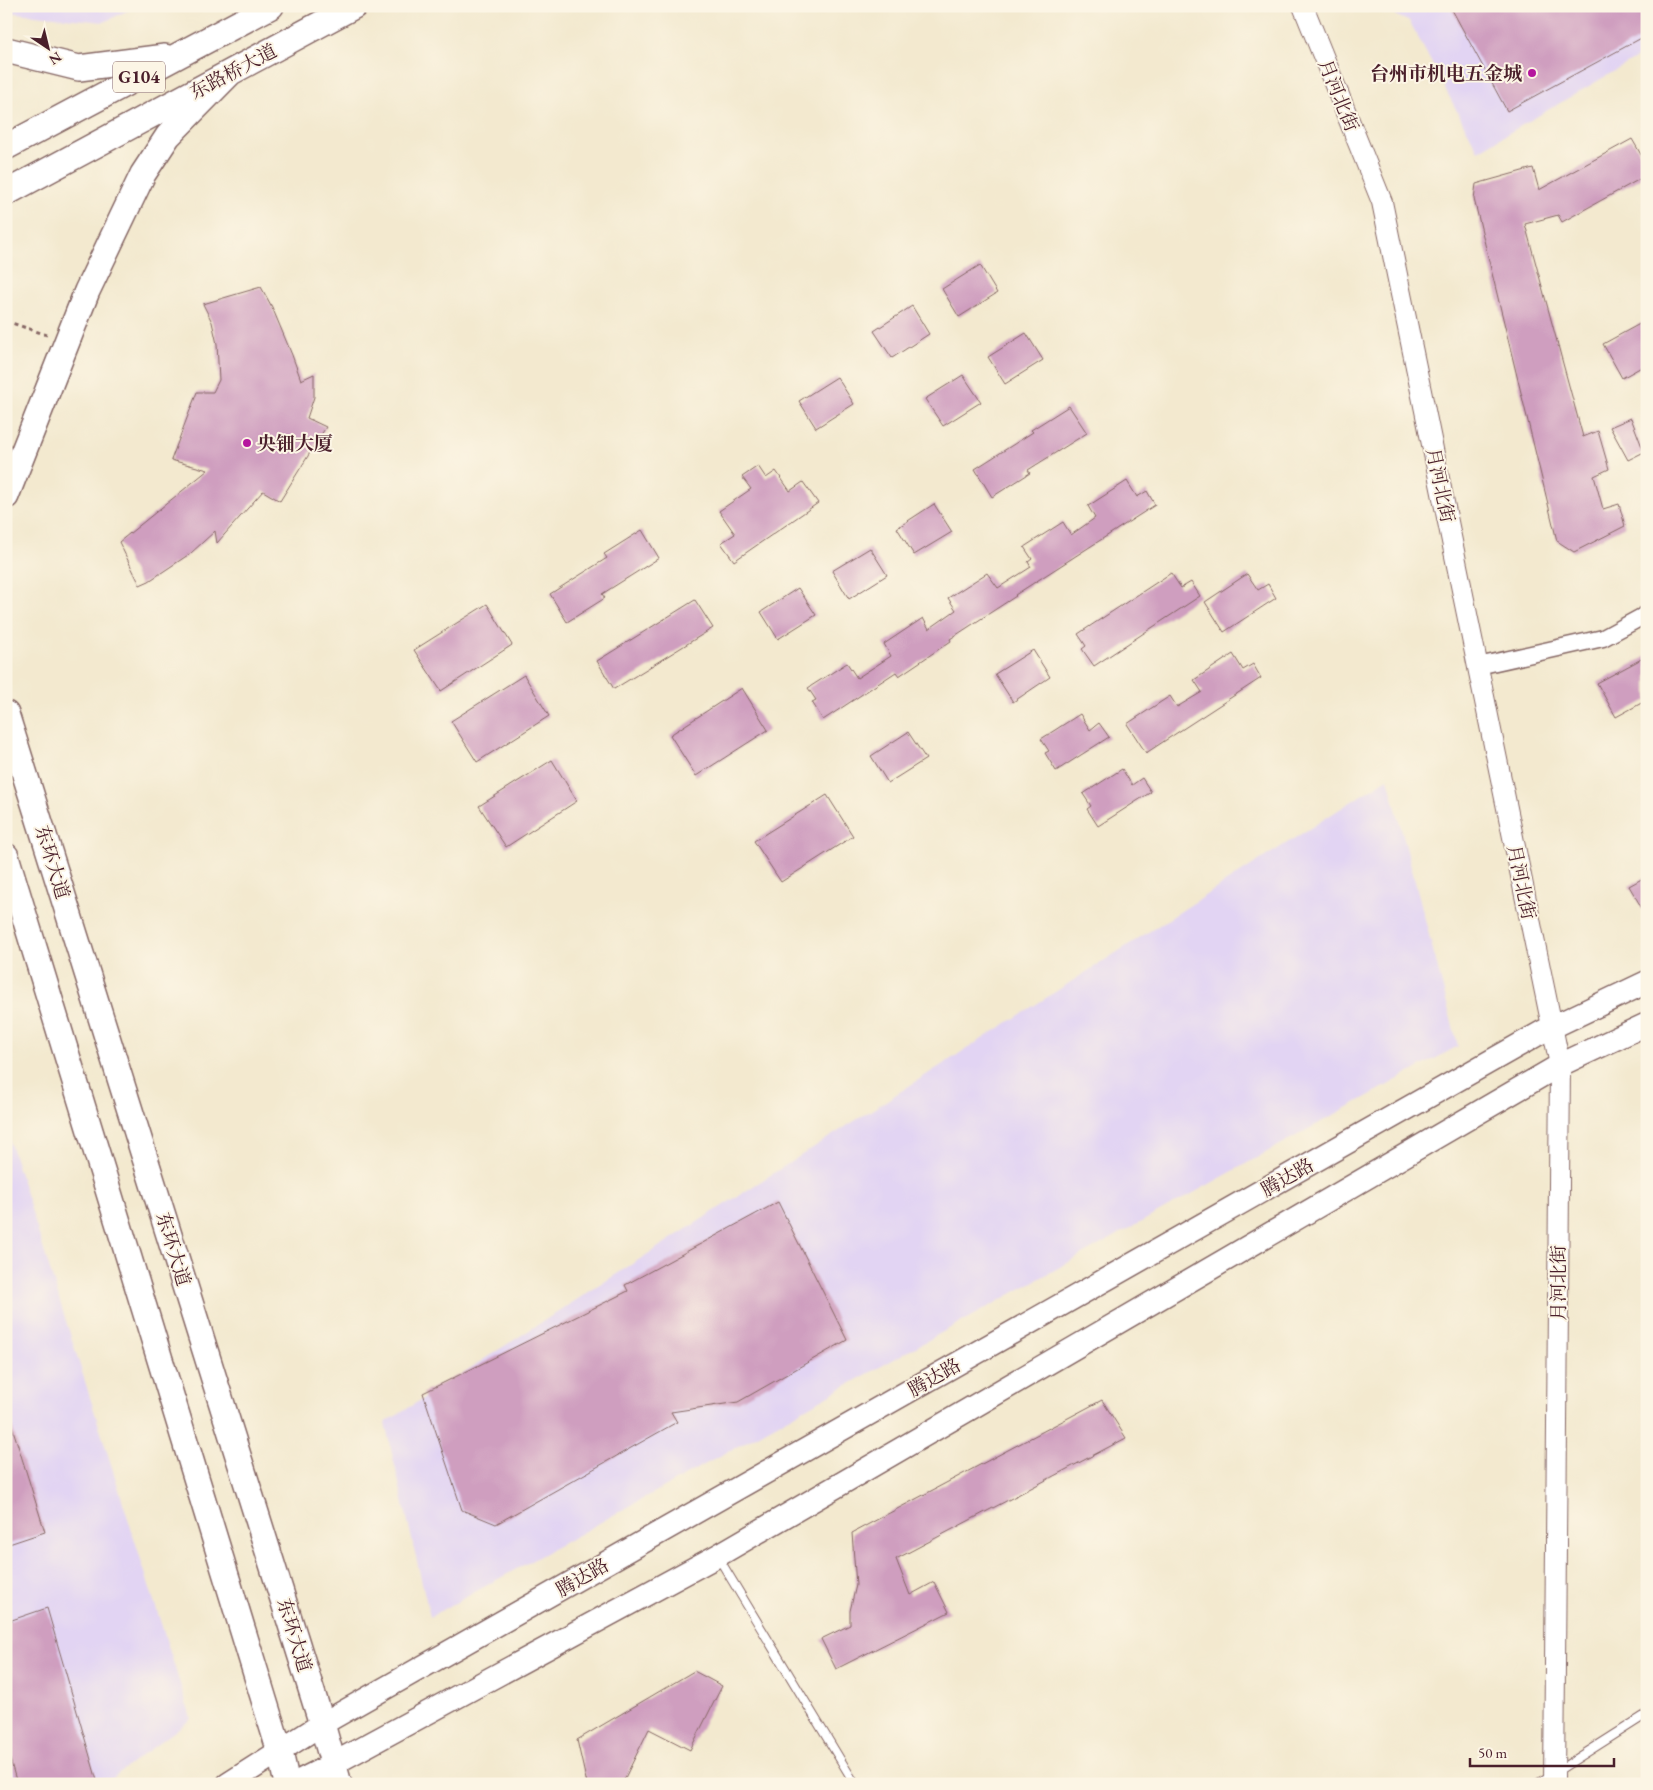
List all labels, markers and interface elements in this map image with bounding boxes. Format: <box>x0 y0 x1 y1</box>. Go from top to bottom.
north arrow <box>22 22 72 72</box>
street label: 东路桥大道 <box>185 38 281 105</box>
text: N <box>45 48 65 70</box>
street label: 月河北街 <box>1313 55 1364 135</box>
place label: 台州市机电五金城 <box>1370 61 1522 86</box>
road number: G104 <box>113 62 165 92</box>
marker: 台州市机电五金城 <box>1526 67 1538 79</box>
place label: 央钿大厦 <box>257 431 333 456</box>
marker: 央钿大厦 <box>241 437 253 449</box>
street label: 月河北街 <box>1420 445 1461 525</box>
street label: 东环大道 <box>29 822 76 902</box>
street label: 月河北街 <box>1501 842 1542 922</box>
street label: 腾达路 <box>1256 1152 1318 1203</box>
street label: 东环大道 <box>150 1209 197 1289</box>
street label: 月河北街 <box>1546 1245 1571 1321</box>
street label: 腾达路 <box>903 1352 965 1403</box>
street label: 腾达路 <box>551 1552 613 1603</box>
street label: 东环大道 <box>271 1595 318 1675</box>
scale bar <box>1470 1735 1614 1767</box>
text: 50 m <box>1478 1743 1507 1762</box>

